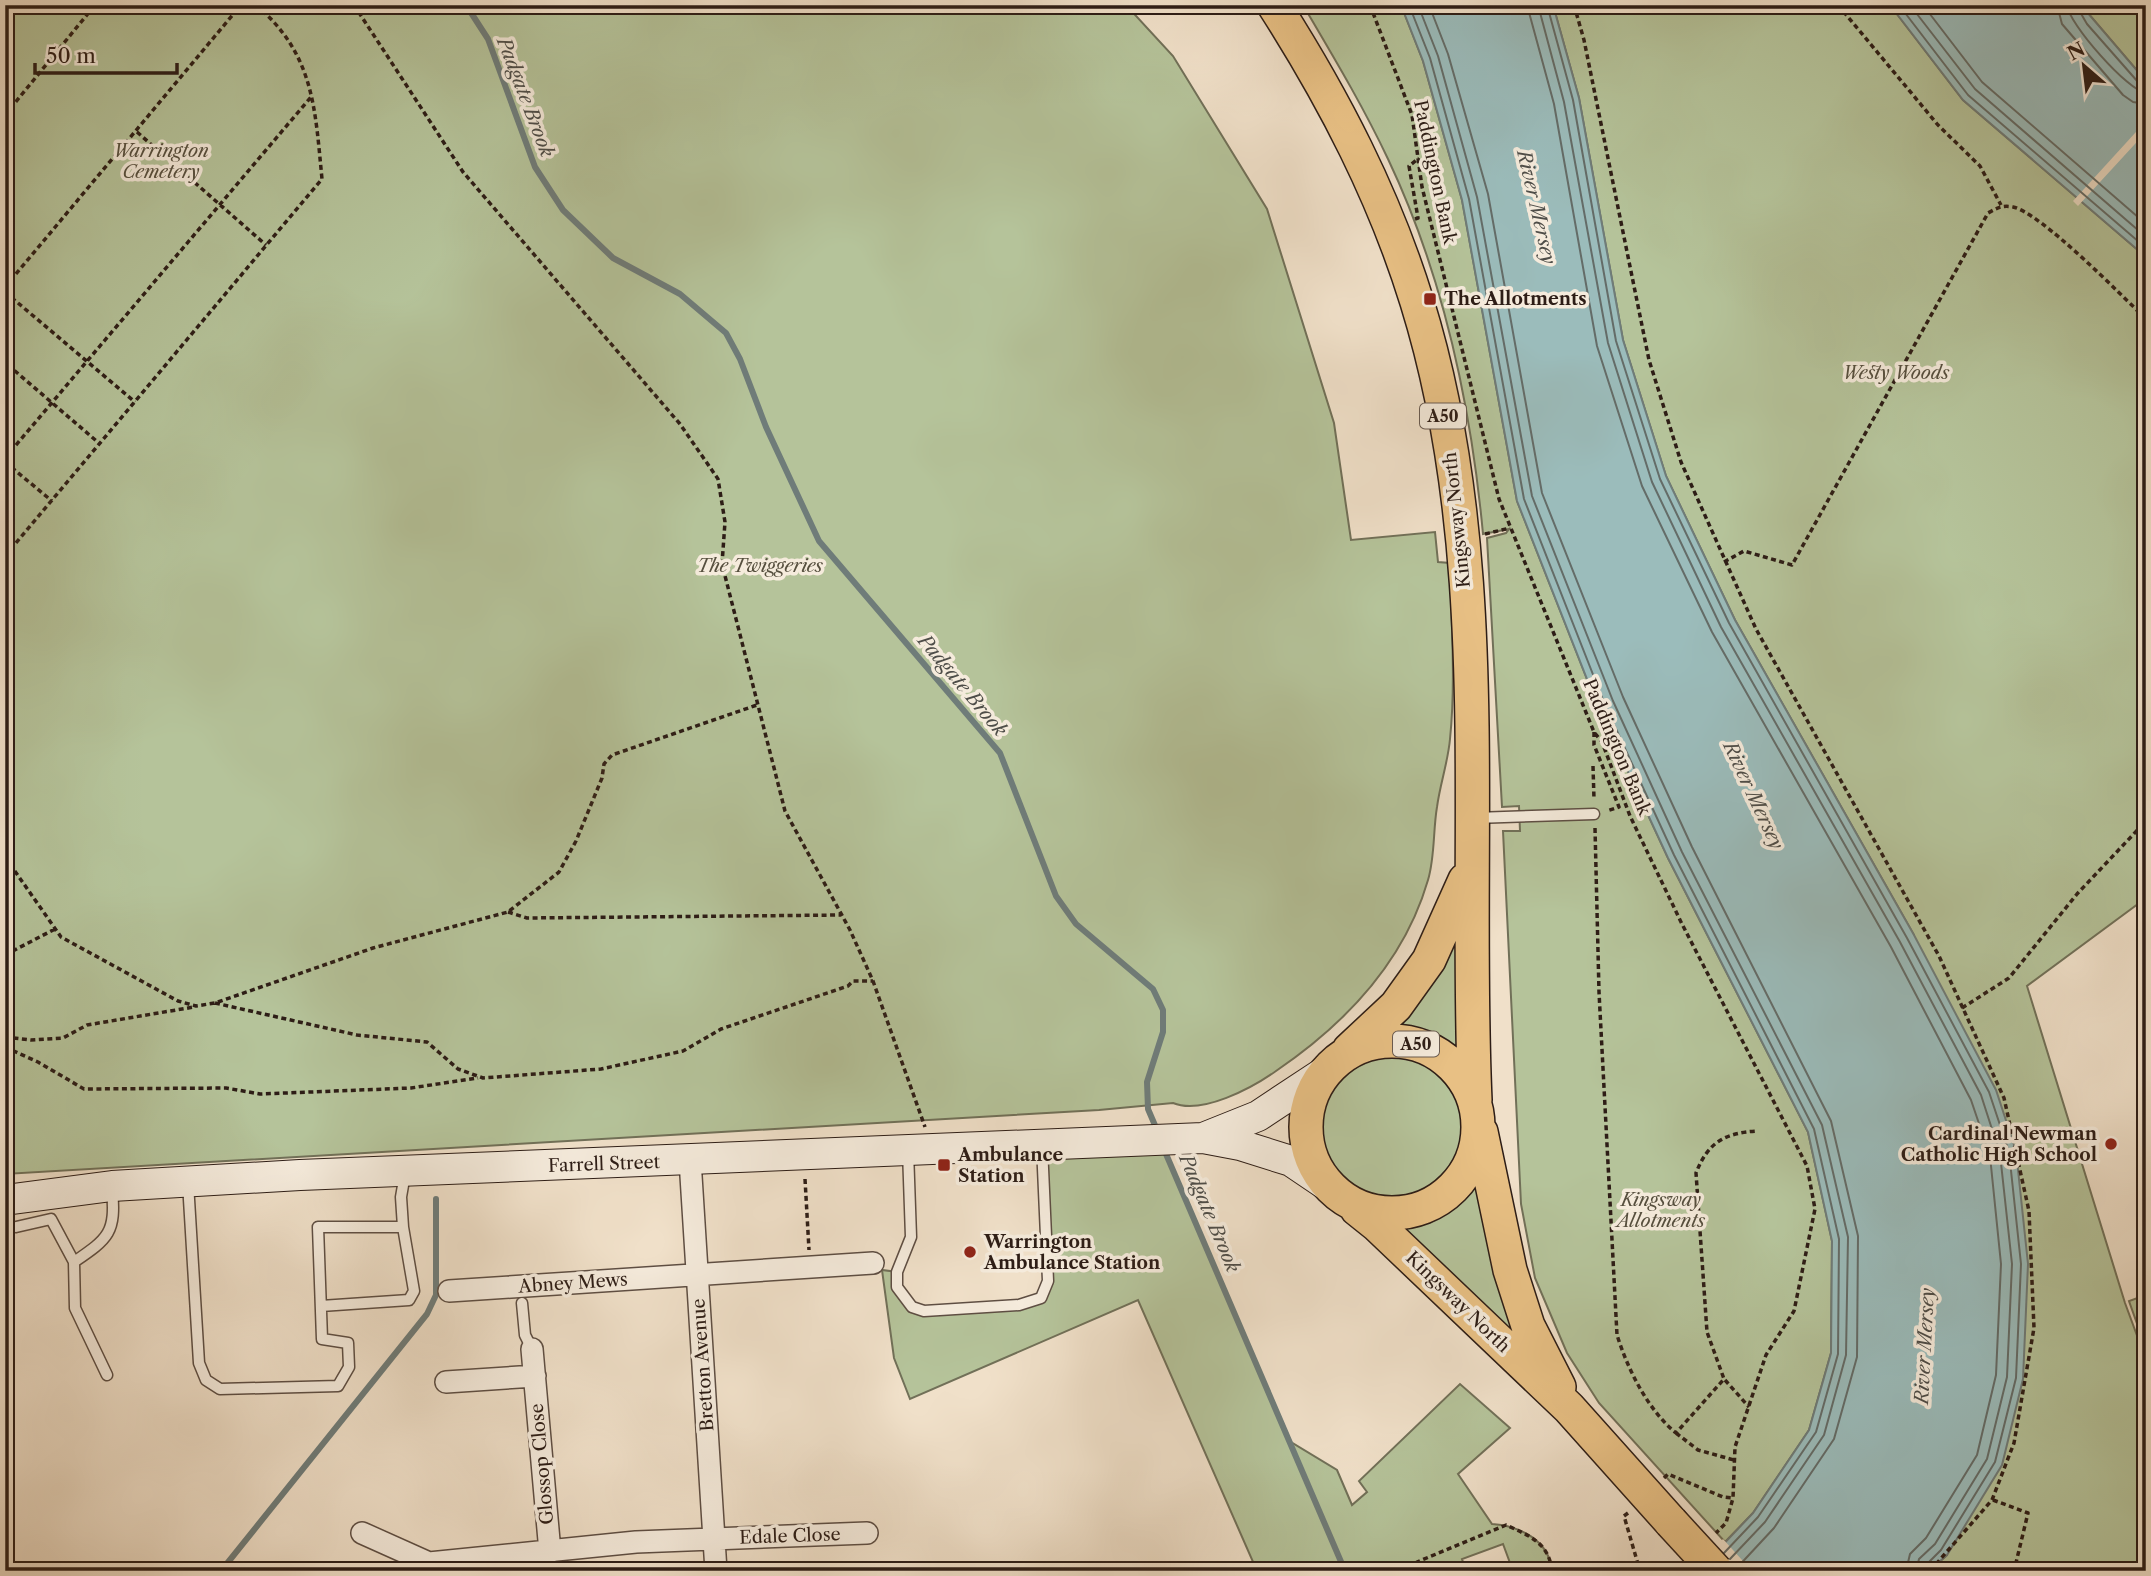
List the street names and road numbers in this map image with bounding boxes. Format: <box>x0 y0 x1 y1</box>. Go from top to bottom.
street label: Paddington Bank <box>1409 98 1461 247</box>
road number: A50 <box>1420 404 1466 428</box>
street label: Kingsway North <box>1439 451 1475 589</box>
street label: Paddington Bank <box>1578 675 1656 820</box>
road number: A50 <box>1393 1032 1439 1056</box>
street label: Farrell Street <box>548 1151 661 1177</box>
street label: Kingsway North <box>1401 1247 1515 1357</box>
street label: Abney Mews <box>517 1268 628 1298</box>
street label: Bretton Avenue <box>687 1298 719 1432</box>
street label: Glossop Close <box>526 1402 558 1526</box>
street label: Edale Close <box>739 1523 841 1549</box>

